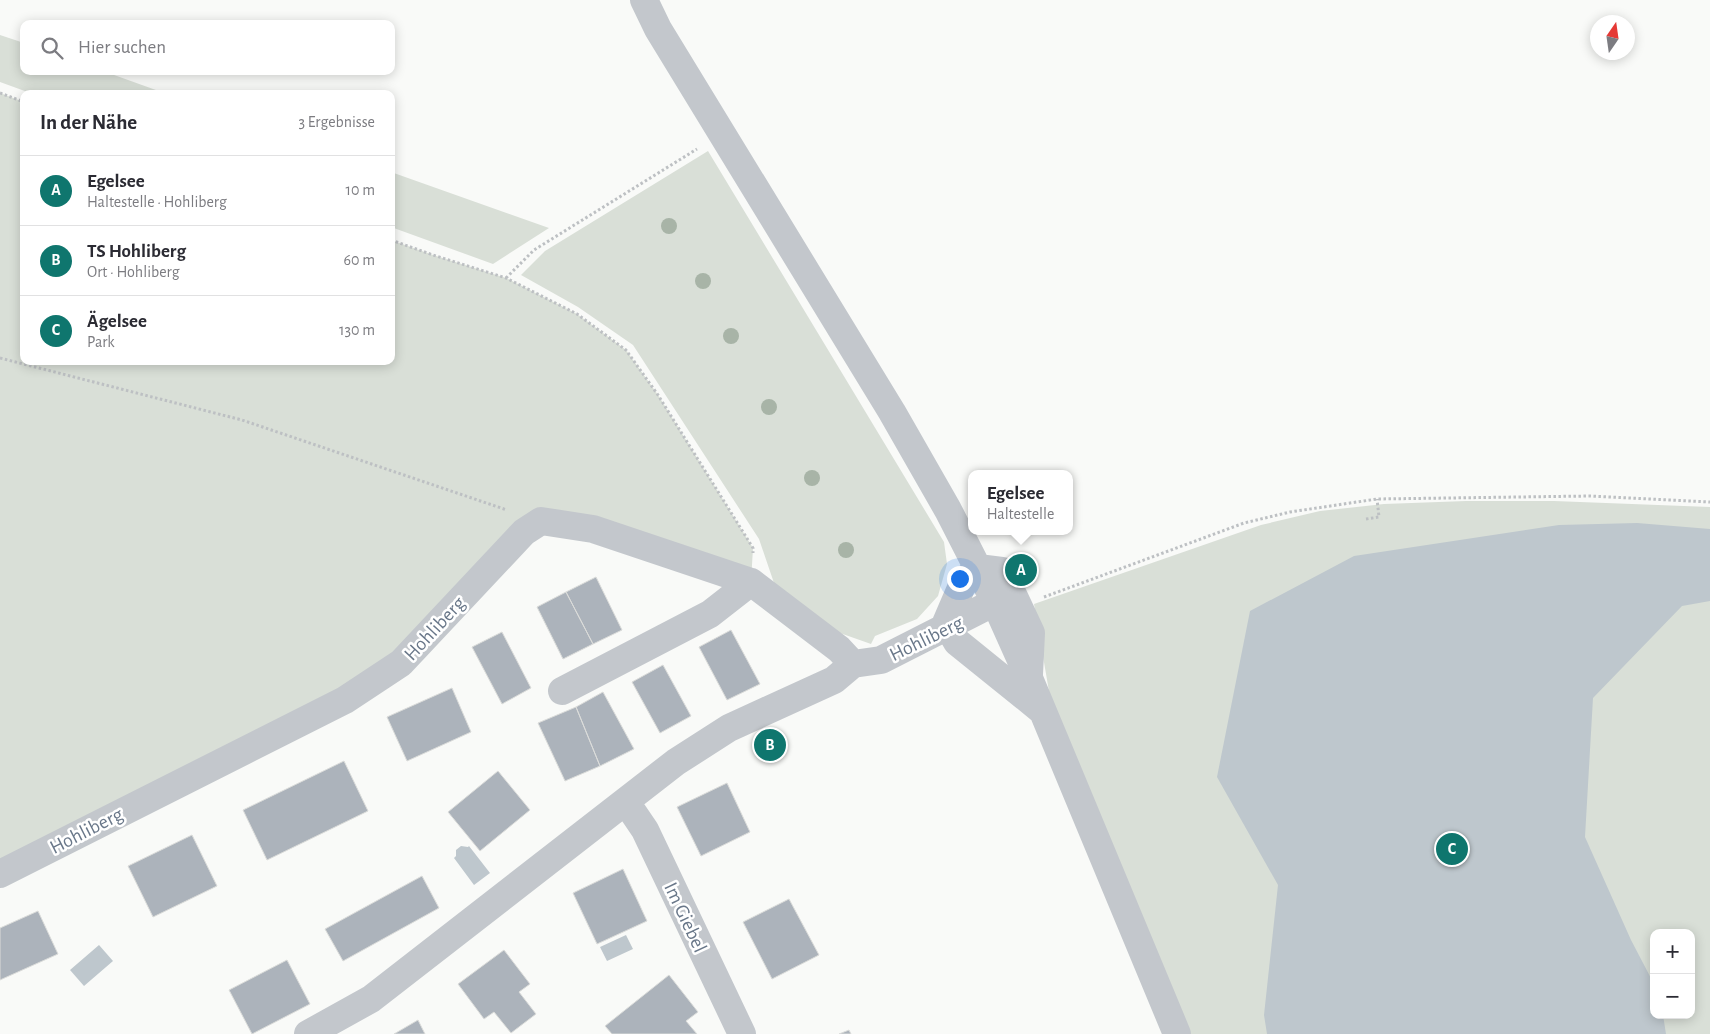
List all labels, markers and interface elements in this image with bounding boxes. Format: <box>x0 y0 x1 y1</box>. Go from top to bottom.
north arrow <box>1590 15 1635 60</box>
search box <box>20 20 395 75</box>
icon: search <box>38 34 66 62</box>
text: Hier suchen <box>78 38 166 57</box>
text: In der Nähe <box>40 112 137 133</box>
text: 3 Ergebnisse <box>298 114 375 130</box>
text: Egelsee <box>87 172 145 191</box>
text: A <box>51 182 61 198</box>
text: 10 m <box>346 182 375 198</box>
text: Haltestelle · Hohliberg <box>87 194 227 210</box>
text: TS Hohliberg <box>87 242 186 261</box>
text: B <box>51 252 61 268</box>
text: 60 m <box>344 252 375 268</box>
text: Ort · Hohliberg <box>87 264 180 280</box>
text: Ägelsee <box>87 312 147 331</box>
text: C <box>52 322 60 338</box>
text: 130 m <box>339 322 375 338</box>
text: Park <box>87 334 115 350</box>
popup <box>968 470 1073 535</box>
text: Egelsee <box>987 484 1044 503</box>
text: Haltestelle <box>987 506 1054 522</box>
pin: A <box>1005 551 1037 589</box>
your location <box>947 566 973 592</box>
street label: Hohliberg <box>400 593 469 664</box>
street label: Hohliberg <box>887 612 967 665</box>
pin: B <box>754 726 786 764</box>
street label: Hohliberg <box>47 804 126 858</box>
pin: C <box>1436 830 1468 868</box>
street label: Im Giebel <box>660 879 710 956</box>
map controls <box>1650 929 1695 1019</box>
button: + <box>1650 929 1695 974</box>
button: − <box>1650 974 1695 1019</box>

